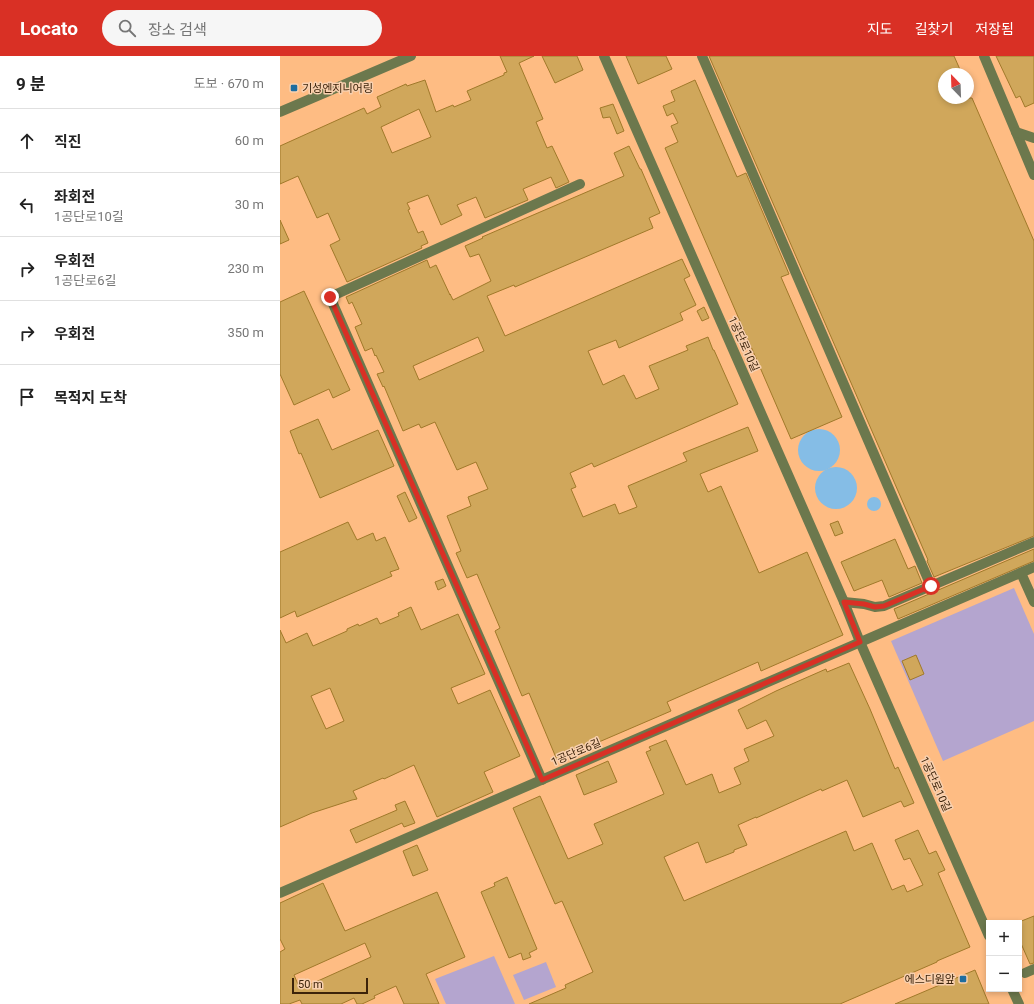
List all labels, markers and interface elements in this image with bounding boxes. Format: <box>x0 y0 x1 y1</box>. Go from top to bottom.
search box <box>102 10 382 46</box>
text: Locato <box>20 17 78 40</box>
icon: search <box>116 17 138 39</box>
text: 장소 검색 <box>148 21 207 39</box>
text: 지도 <box>867 21 893 37</box>
text: 길찾기 <box>915 21 953 37</box>
text: 저장됨 <box>975 21 1014 37</box>
north arrow <box>938 68 974 104</box>
text: 9 분 <box>16 74 46 94</box>
text: 도보 · 670 m <box>194 76 264 91</box>
place label: 기성엔지니어링 <box>302 82 373 95</box>
marker: 기성엔지니어링 <box>289 83 299 93</box>
icon: ahead <box>16 130 38 152</box>
text: 직진 <box>54 133 82 151</box>
text: 60 m <box>235 133 264 148</box>
text: 좌회전 <box>54 188 95 206</box>
icon: left <box>16 194 38 216</box>
text: 30 m <box>235 197 264 212</box>
text: 1공단로10길 <box>54 209 124 224</box>
text: 우회전 <box>54 252 95 270</box>
icon: right <box>16 258 38 280</box>
text: 230 m <box>227 261 264 276</box>
text: 1공단로6길 <box>54 273 116 288</box>
route end <box>321 288 339 306</box>
street label: 1공단로10길 <box>726 315 761 374</box>
icon: right <box>16 322 38 344</box>
text: 우회전 <box>54 325 95 343</box>
text: 350 m <box>227 325 264 340</box>
icon: arrive <box>16 386 38 408</box>
text: 목적지 도착 <box>54 389 127 407</box>
route start <box>922 577 940 595</box>
street label: 1공단로6길 <box>549 736 603 769</box>
street label: 1공단로10길 <box>918 755 953 814</box>
map controls <box>986 920 1022 992</box>
button: + <box>986 920 1022 956</box>
button: − <box>986 956 1022 992</box>
place label: 에스디원앞 <box>904 973 955 986</box>
marker: 에스디원앞 <box>958 974 968 984</box>
scale bar <box>292 976 368 995</box>
text: 50 m <box>298 978 323 991</box>

